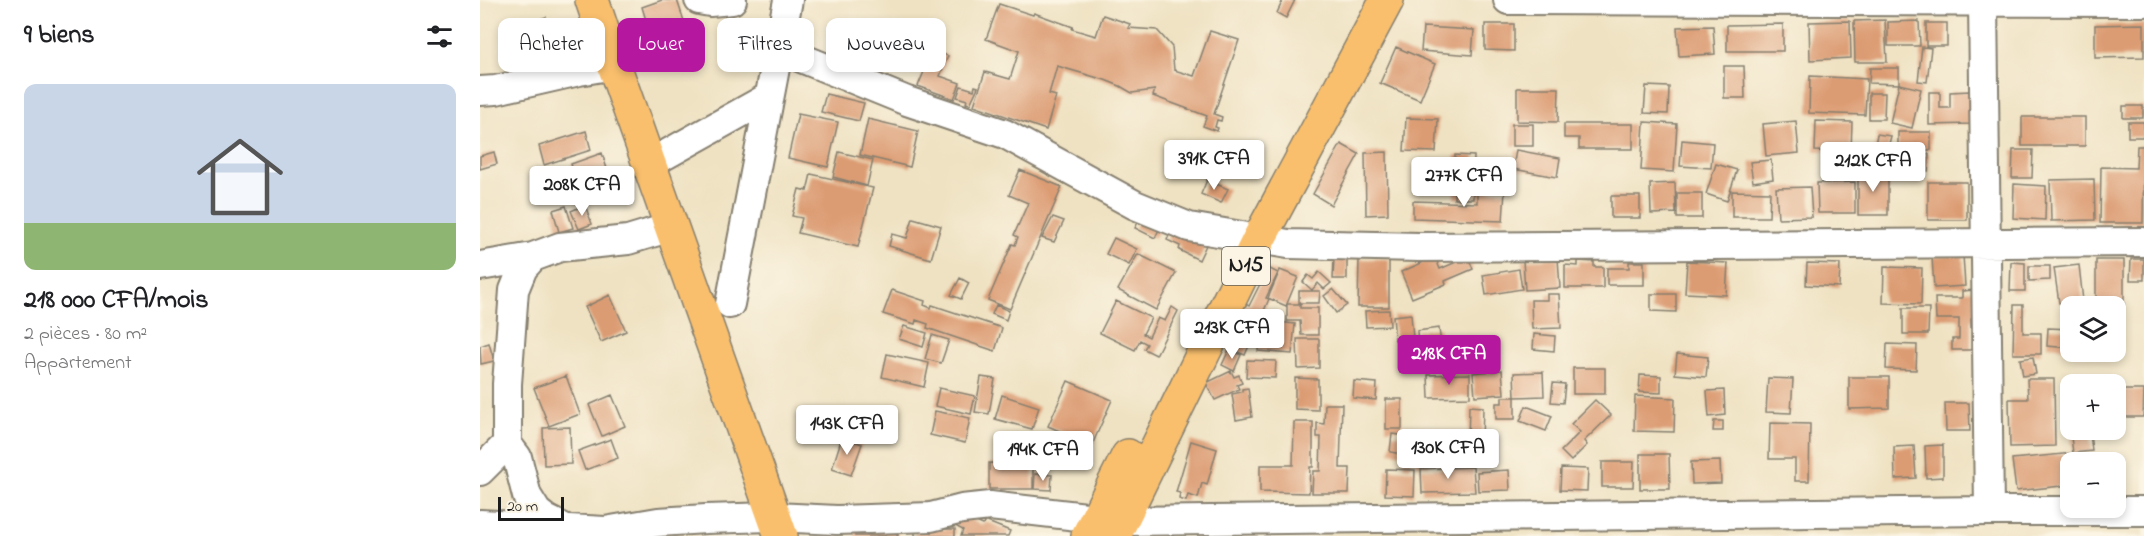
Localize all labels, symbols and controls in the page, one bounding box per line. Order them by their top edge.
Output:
text: 9 biens [24,17,94,55]
chip: Acheter [498,18,605,72]
chip: Louer [617,18,705,72]
chip: Filtres [717,18,814,72]
chip: Nouveau [826,18,946,72]
icon: filters [423,20,456,53]
icon: home [186,123,294,231]
pin: 391K CFA [1152,140,1276,191]
pin: 212K CFA [1811,142,1935,193]
text: 391K CFA [1178,145,1250,174]
text: 212K CFA [1834,147,1912,176]
pin: 277K CFA [1402,157,1526,208]
text: 277K CFA [1425,162,1503,191]
pin: 208K CFA [520,166,644,217]
text: 208K CFA [543,171,621,200]
road number: N15 [1222,247,1270,285]
text: 218 000 CFA/mois [24,282,208,320]
map controls [2060,296,2126,518]
button: layers [2060,296,2126,362]
pin: 213K CFA [1170,309,1294,360]
text: 213K CFA [1194,314,1270,343]
text: 2 pièces · 80 m² [24,320,147,349]
pin: 218K CFA [1387,335,1511,386]
text: 218K CFA [1412,340,1486,369]
text: Appartement [24,349,132,378]
button: + [2060,374,2126,440]
pin: 143K CFA [785,405,909,456]
text: 143K CFA [810,410,884,439]
pin: 130K CFA [1386,429,1510,480]
pin: 194K CFA [981,431,1105,482]
text: 130K CFA [1411,434,1485,463]
text: 194K CFA [1007,436,1079,465]
button: − [2060,452,2126,518]
scale bar [498,494,564,522]
text: 20 m [507,495,538,519]

